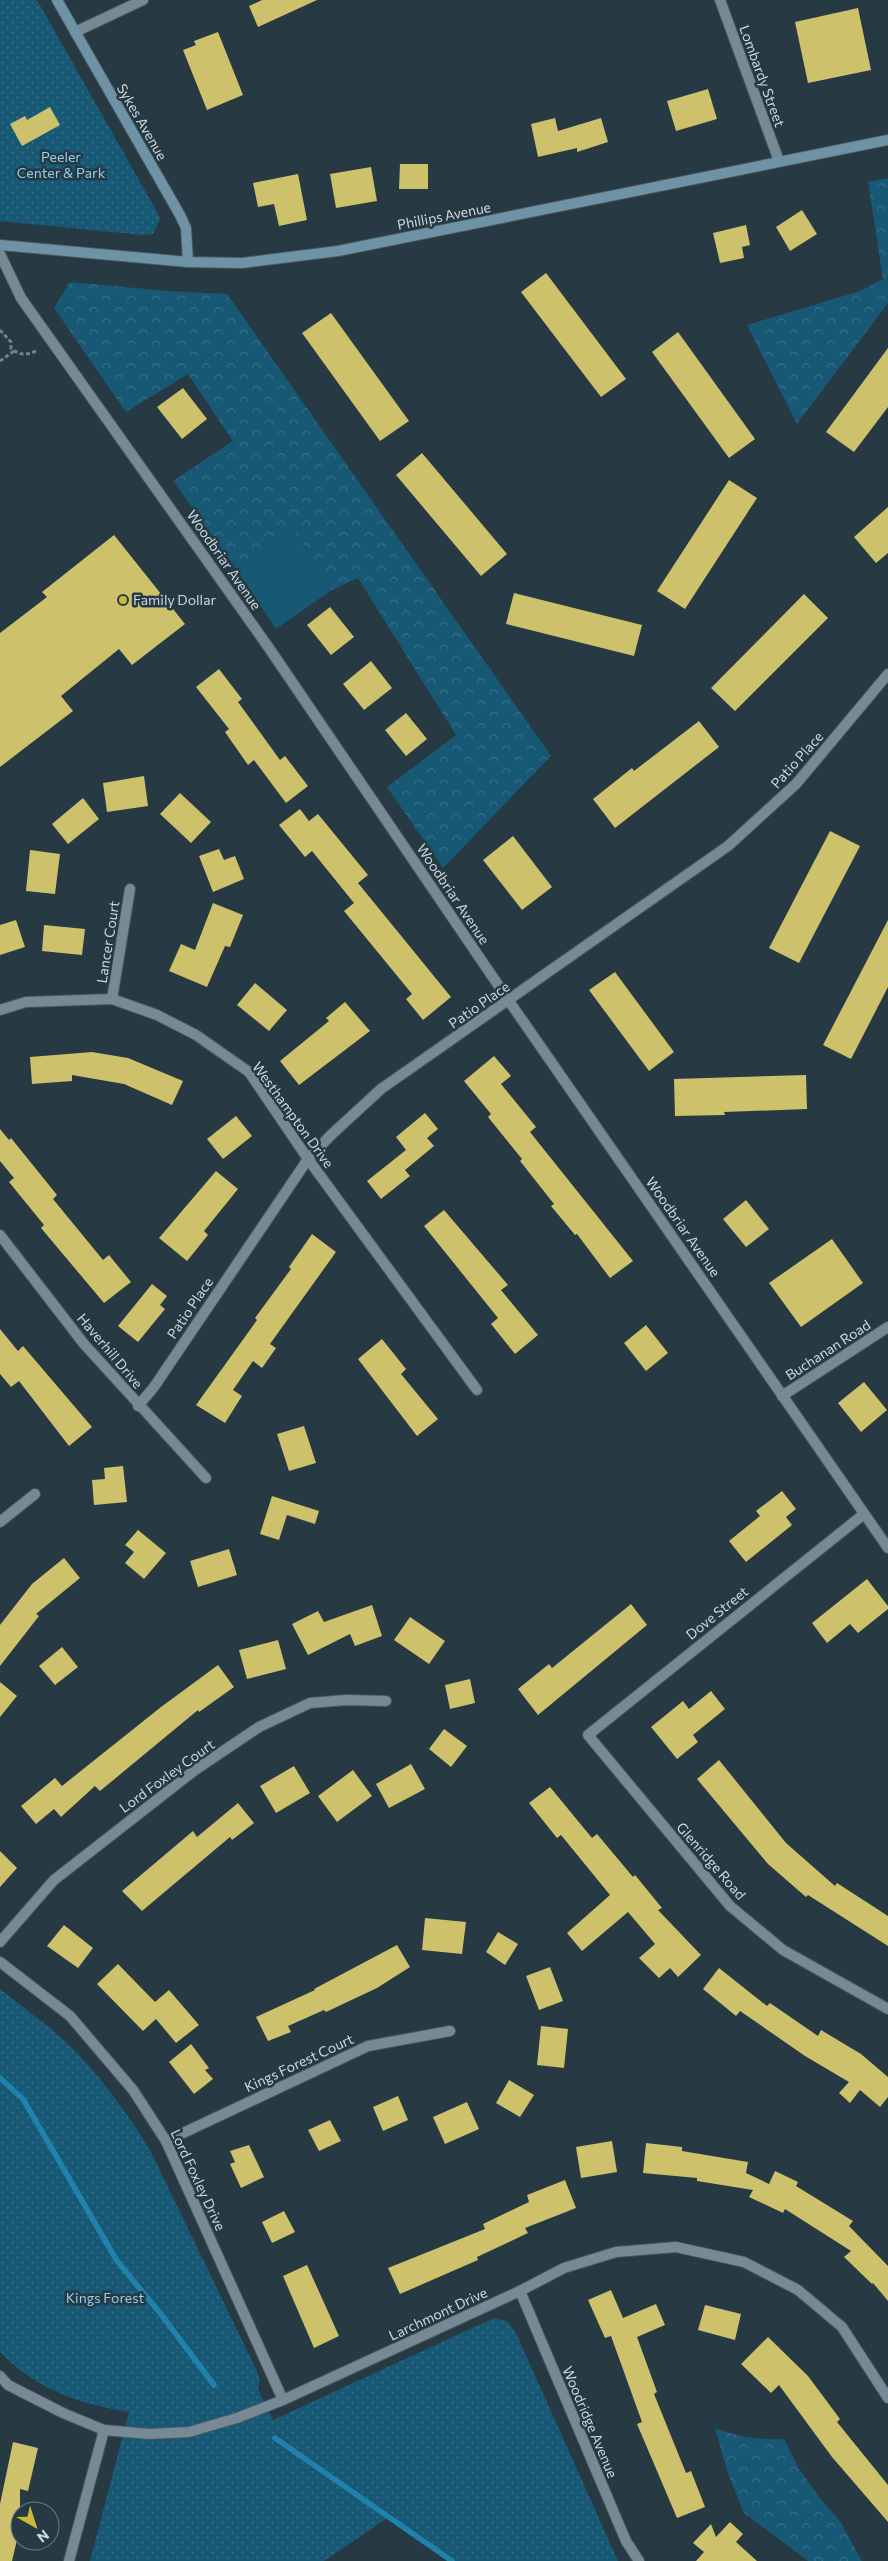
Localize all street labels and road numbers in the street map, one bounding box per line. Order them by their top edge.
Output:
street label: Lombardy Street [736,23,789,129]
street label: Sykes Avenue [114,80,171,163]
street label: Phillips Avenue [396,198,492,233]
street label: Woodbriar Avenue [184,507,265,613]
street label: Patio Place [767,728,827,792]
street label: Woodbriar Avenue [413,840,493,947]
street label: Lancer Court [93,899,122,984]
street label: Patio Place [445,977,512,1032]
street label: Westhampton Drive [249,1058,338,1171]
street label: Woodbriar Avenue [643,1174,724,1280]
street label: Patio Place [163,1274,216,1342]
street label: Haverhill Drive [74,1310,147,1392]
street label: Buchanan Road [782,1316,873,1383]
street label: Dove Street [682,1582,751,1643]
street label: Lord Foxley Court [116,1735,218,1816]
street label: Glenridge Road [673,1819,750,1903]
street label: Kings Forest Court [242,2030,356,2095]
street label: Lord Foxley Drive [167,2126,229,2233]
street label: Larchmont Drive [386,2283,490,2344]
street label: Woodridge Avenue [559,2363,622,2480]

